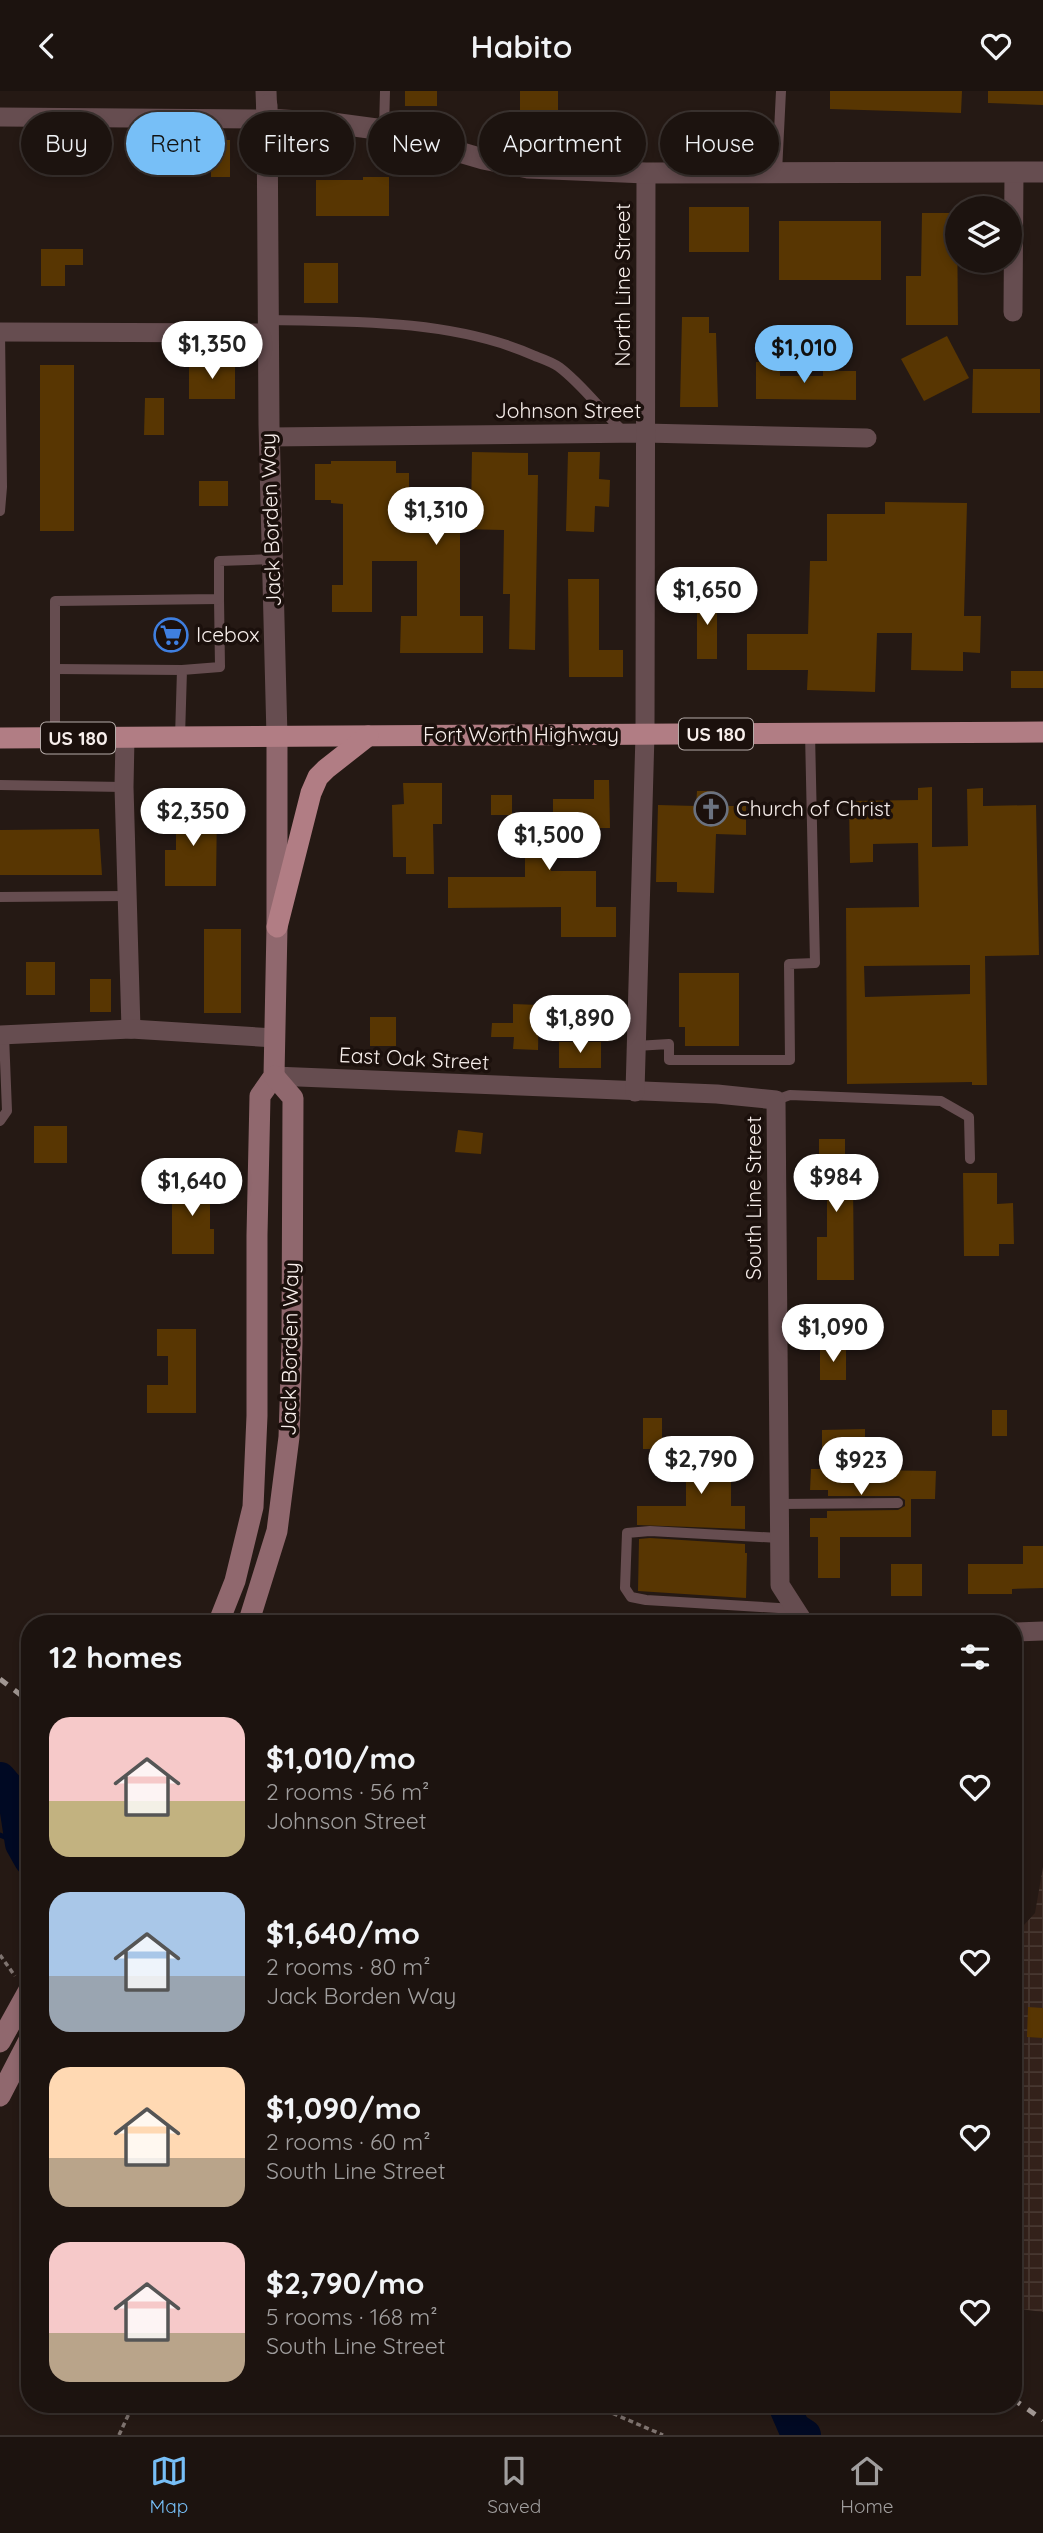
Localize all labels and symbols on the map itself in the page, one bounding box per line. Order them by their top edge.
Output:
street label: North Line Street [609,203,635,367]
pin: $1,350 [155,321,269,381]
pin: $1,010 [747,325,861,385]
street label: Johnson Street [495,397,641,423]
street label: Jack Borden Way [254,433,286,607]
pin: $1,310 [379,487,493,547]
pin: $1,650 [650,567,764,627]
supermarket icon: Icebox [152,616,190,654]
place label: Icebox [196,621,259,647]
road number: US 180 [679,719,753,749]
street label: Fort Worth Highway [423,721,619,747]
road number: US 180 [41,723,115,753]
pin: $2,350 [136,789,250,848]
church icon: Church of Christ [692,790,730,828]
place label: Church of Christ [736,795,891,821]
pin: $1,500 [492,813,606,872]
pin: $1,890 [523,995,637,1055]
street label: East Oak Street [338,1041,490,1075]
street label: South Line Street [740,1116,766,1280]
pin: $984 [795,1155,877,1214]
pin: $1,640 [135,1159,249,1218]
street label: Jack Borden Way [274,1262,304,1436]
pin: $1,090 [776,1305,890,1364]
pin: $2,790 [644,1437,758,1496]
pin: $923 [820,1437,902,1497]

